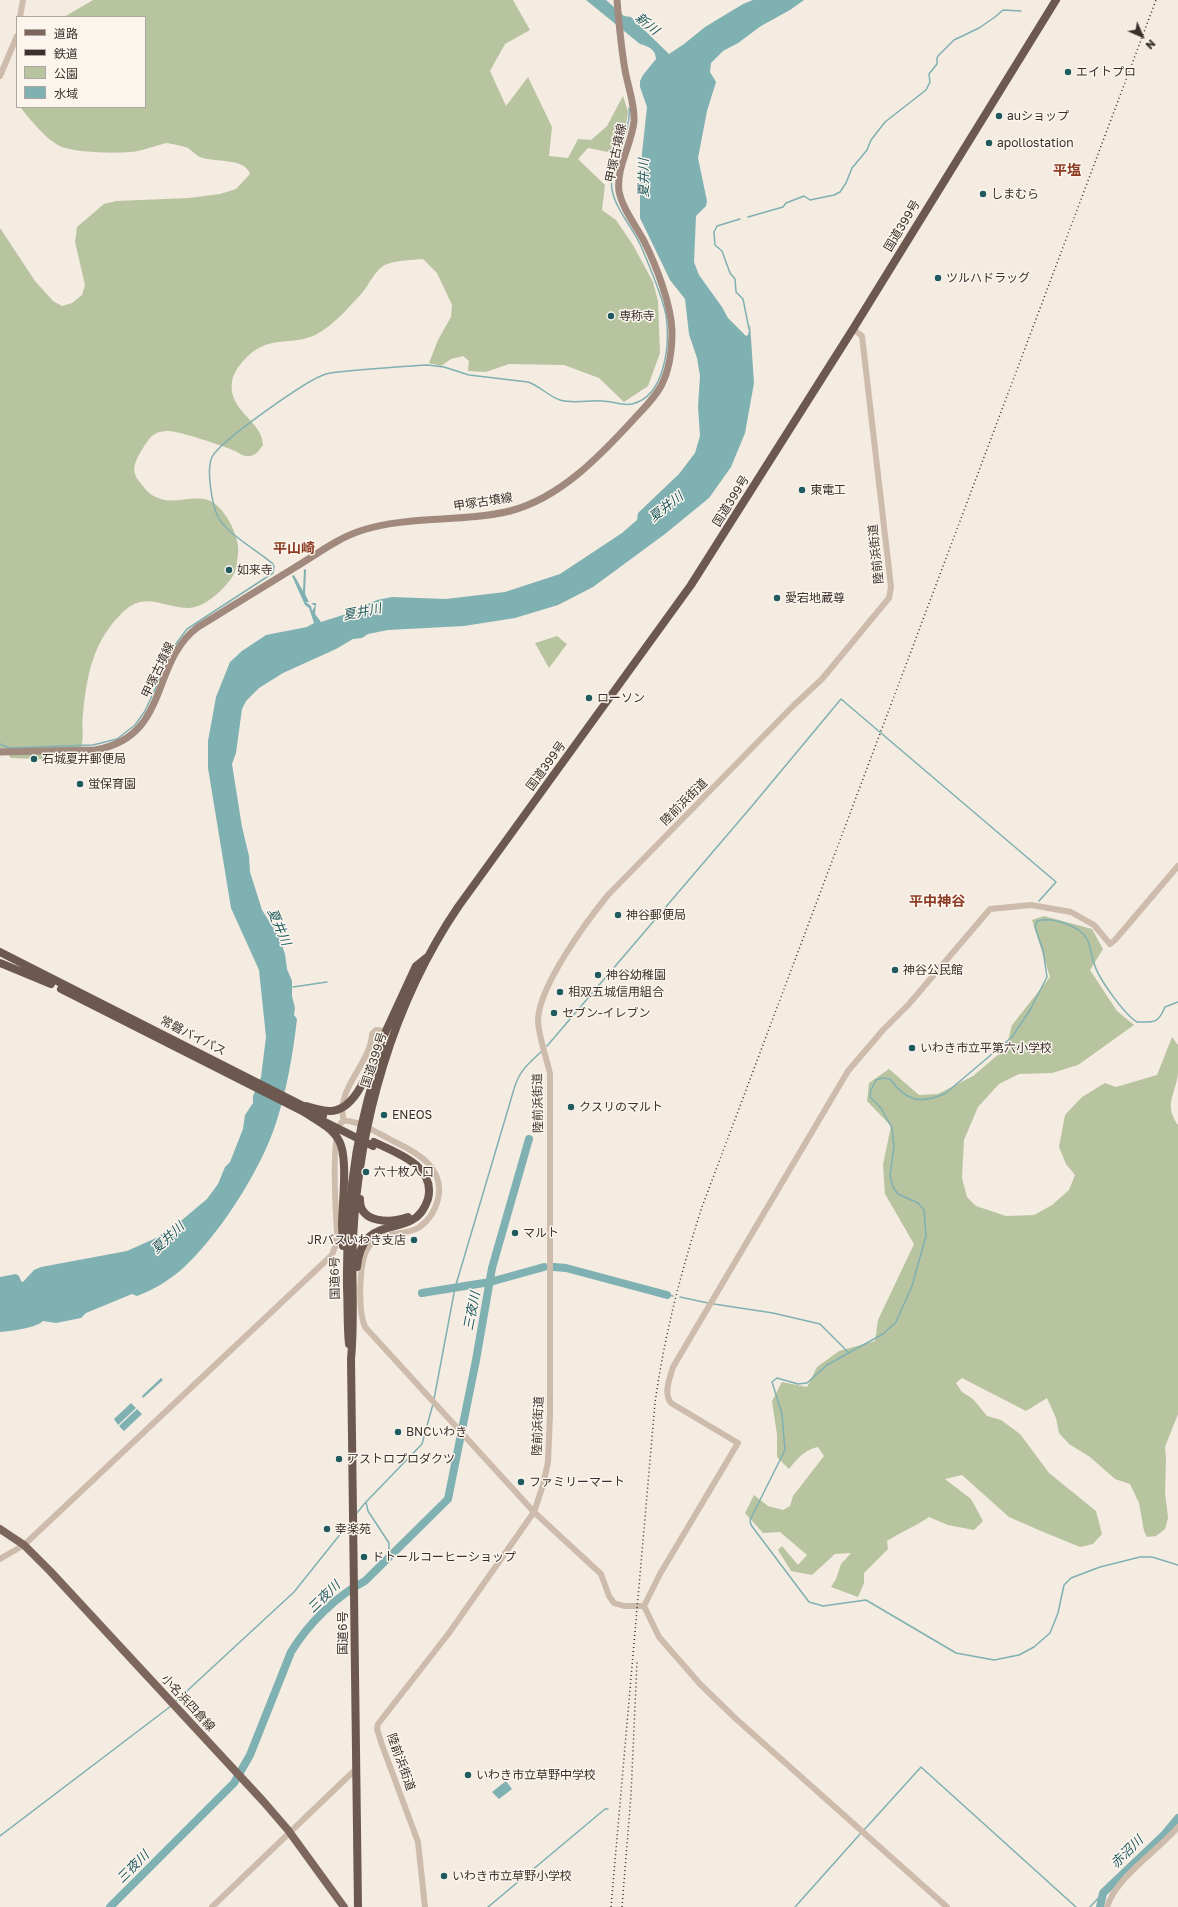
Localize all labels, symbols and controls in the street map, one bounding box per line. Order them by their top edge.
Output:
water label: 新川 [632,10,662,38]
legend [16,16,146,108]
north arrow [1122,16,1162,56]
text: 道路 [54,26,78,41]
text: N [1143,37,1158,52]
text: 鉄道 [54,46,78,61]
place label: エイトプロ [1076,65,1136,79]
text: 公園 [54,66,78,81]
marker: エイトプロ [1063,67,1073,77]
text: 水域 [54,86,78,101]
place label: auショップ [1007,109,1069,123]
marker: auショップ [994,111,1004,121]
street label: 甲塚古墳線 [603,122,629,184]
place label: apollostation [997,136,1074,150]
marker: apollostation [984,138,994,148]
water label: 夏井川 [636,159,652,197]
district label: 平塩 [1053,163,1081,179]
place label: しまむら [991,187,1039,201]
marker: しまむら [978,189,988,199]
street label: 国道399号 [881,198,923,254]
place label: ツルハドラッグ [946,271,1030,285]
marker: ツルハドラッグ [933,273,943,283]
place label: 専称寺 [619,309,655,323]
marker: 専称寺 [606,311,616,321]
street label: 国道399号 [710,473,752,529]
place label: 東電工 [810,483,846,497]
marker: 東電工 [797,485,807,495]
water label: 夏井川 [646,489,686,525]
street label: 甲塚古墳線 [452,490,514,514]
street label: 陸前浜街道 [866,523,886,585]
district label: 平山崎 [273,541,315,557]
place label: 如来寺 [237,563,273,577]
marker: 如来寺 [224,565,234,575]
place label: 愛宕地蔵尊 [785,591,845,605]
marker: 愛宕地蔵尊 [772,593,782,603]
water label: 夏井川 [341,601,383,623]
street label: 甲塚古墳線 [139,640,177,700]
place label: ローソン [597,691,645,705]
marker: ローソン [584,693,594,703]
street label: 国道399号 [523,738,569,794]
place label: 石城夏井郵便局 [42,752,126,766]
marker: 石城夏井郵便局 [29,754,39,764]
street label: 陸前浜街道 [658,776,710,828]
place label: 蛍保育園 [88,777,136,791]
marker: 蛍保育園 [75,779,85,789]
district label: 平中神谷 [909,894,965,910]
water label: 夏井川 [264,906,294,948]
place label: 神谷郵便局 [626,908,686,922]
marker: 神谷郵便局 [613,910,623,920]
place label: 神谷公民館 [903,963,963,977]
marker: 神谷公民館 [890,965,900,975]
place label: 神谷幼稚園 [606,968,666,982]
marker: 神谷幼稚園 [593,970,603,980]
place label: 相双五城信用組合 [568,985,664,999]
marker: 相双五城信用組合 [555,987,565,997]
place label: セブン-イレブン [562,1006,651,1020]
marker: セブン-イレブン [549,1008,559,1018]
street label: 常磐バイパス [158,1013,228,1059]
street label: 国道399号 [358,1030,390,1090]
place label: いわき市立平第六小学校 [920,1041,1052,1055]
marker: いわき市立平第六小学校 [907,1043,917,1053]
street label: 陸前浜街道 [530,1073,546,1133]
place label: クスリのマルト [579,1100,663,1114]
marker: クスリのマルト [566,1102,576,1112]
place label: ENEOS [392,1108,432,1122]
marker: ENEOS [379,1110,389,1120]
place label: 六十枚入口 [374,1165,434,1179]
marker: 六十枚入口 [361,1167,371,1177]
water label: 夏井川 [148,1219,188,1257]
place label: マルト [523,1226,559,1240]
marker: マルト [510,1228,520,1238]
place label: JRバスいわき支店 [307,1233,406,1247]
marker: JRバスいわき支店 [409,1235,419,1245]
street label: 国道6号 [327,1256,343,1300]
water label: 三夜川 [461,1290,483,1332]
street label: 陸前浜街道 [530,1396,546,1456]
place label: BNCいわき [406,1425,467,1439]
marker: BNCいわき [393,1427,403,1437]
place label: アストロプロダクツ [347,1452,455,1466]
marker: アストロプロダクツ [334,1454,344,1464]
place label: ファミリーマート [529,1475,625,1489]
marker: ファミリーマート [516,1477,526,1487]
place label: 幸楽苑 [335,1522,371,1536]
marker: 幸楽苑 [322,1524,332,1534]
place label: ドトールコーヒーショップ [372,1550,516,1564]
marker: ドトールコーヒーショップ [359,1552,369,1562]
water label: 三夜川 [305,1578,343,1616]
street label: 国道6号 [336,1611,350,1655]
street label: 小名浜四倉線 [158,1672,218,1734]
street label: 陸前浜街道 [384,1731,418,1793]
place label: いわき市立草野中学校 [476,1768,596,1782]
marker: いわき市立草野中学校 [463,1770,473,1780]
water label: 赤沼川 [1108,1833,1146,1871]
water label: 三夜川 [114,1848,152,1886]
place label: いわき市立草野小学校 [452,1869,572,1883]
marker: いわき市立草野小学校 [439,1871,449,1881]

